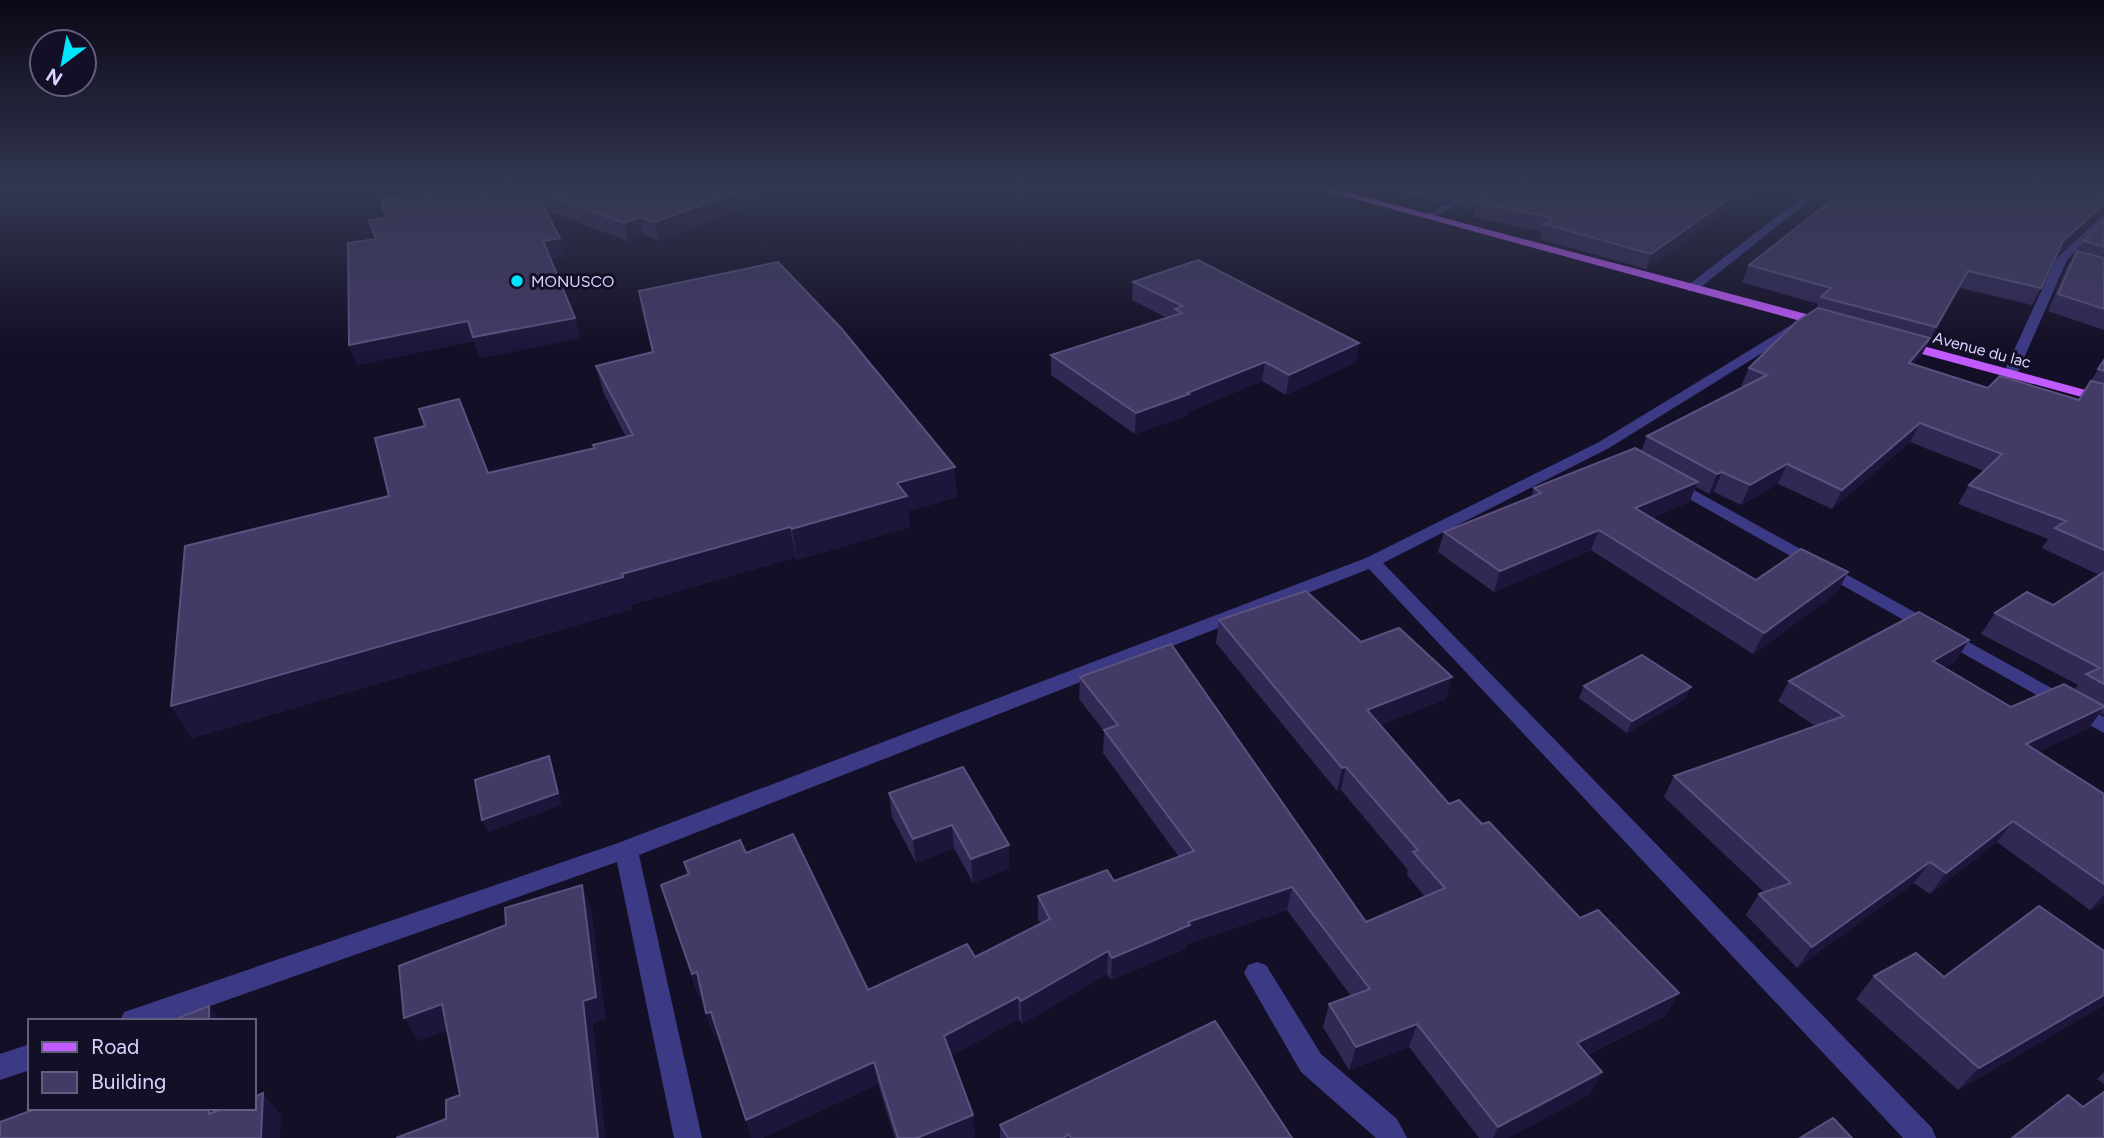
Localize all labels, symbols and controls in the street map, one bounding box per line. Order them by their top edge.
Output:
north arrow [28,28,98,98]
text: N [42,63,67,91]
place label: MONUSCO [531,272,614,291]
marker: MONUSCO [509,273,525,289]
street label: Avenue du lac [1931,328,2033,372]
legend [28,1019,256,1110]
text: Road [91,1034,139,1059]
text: Building [91,1069,166,1094]

